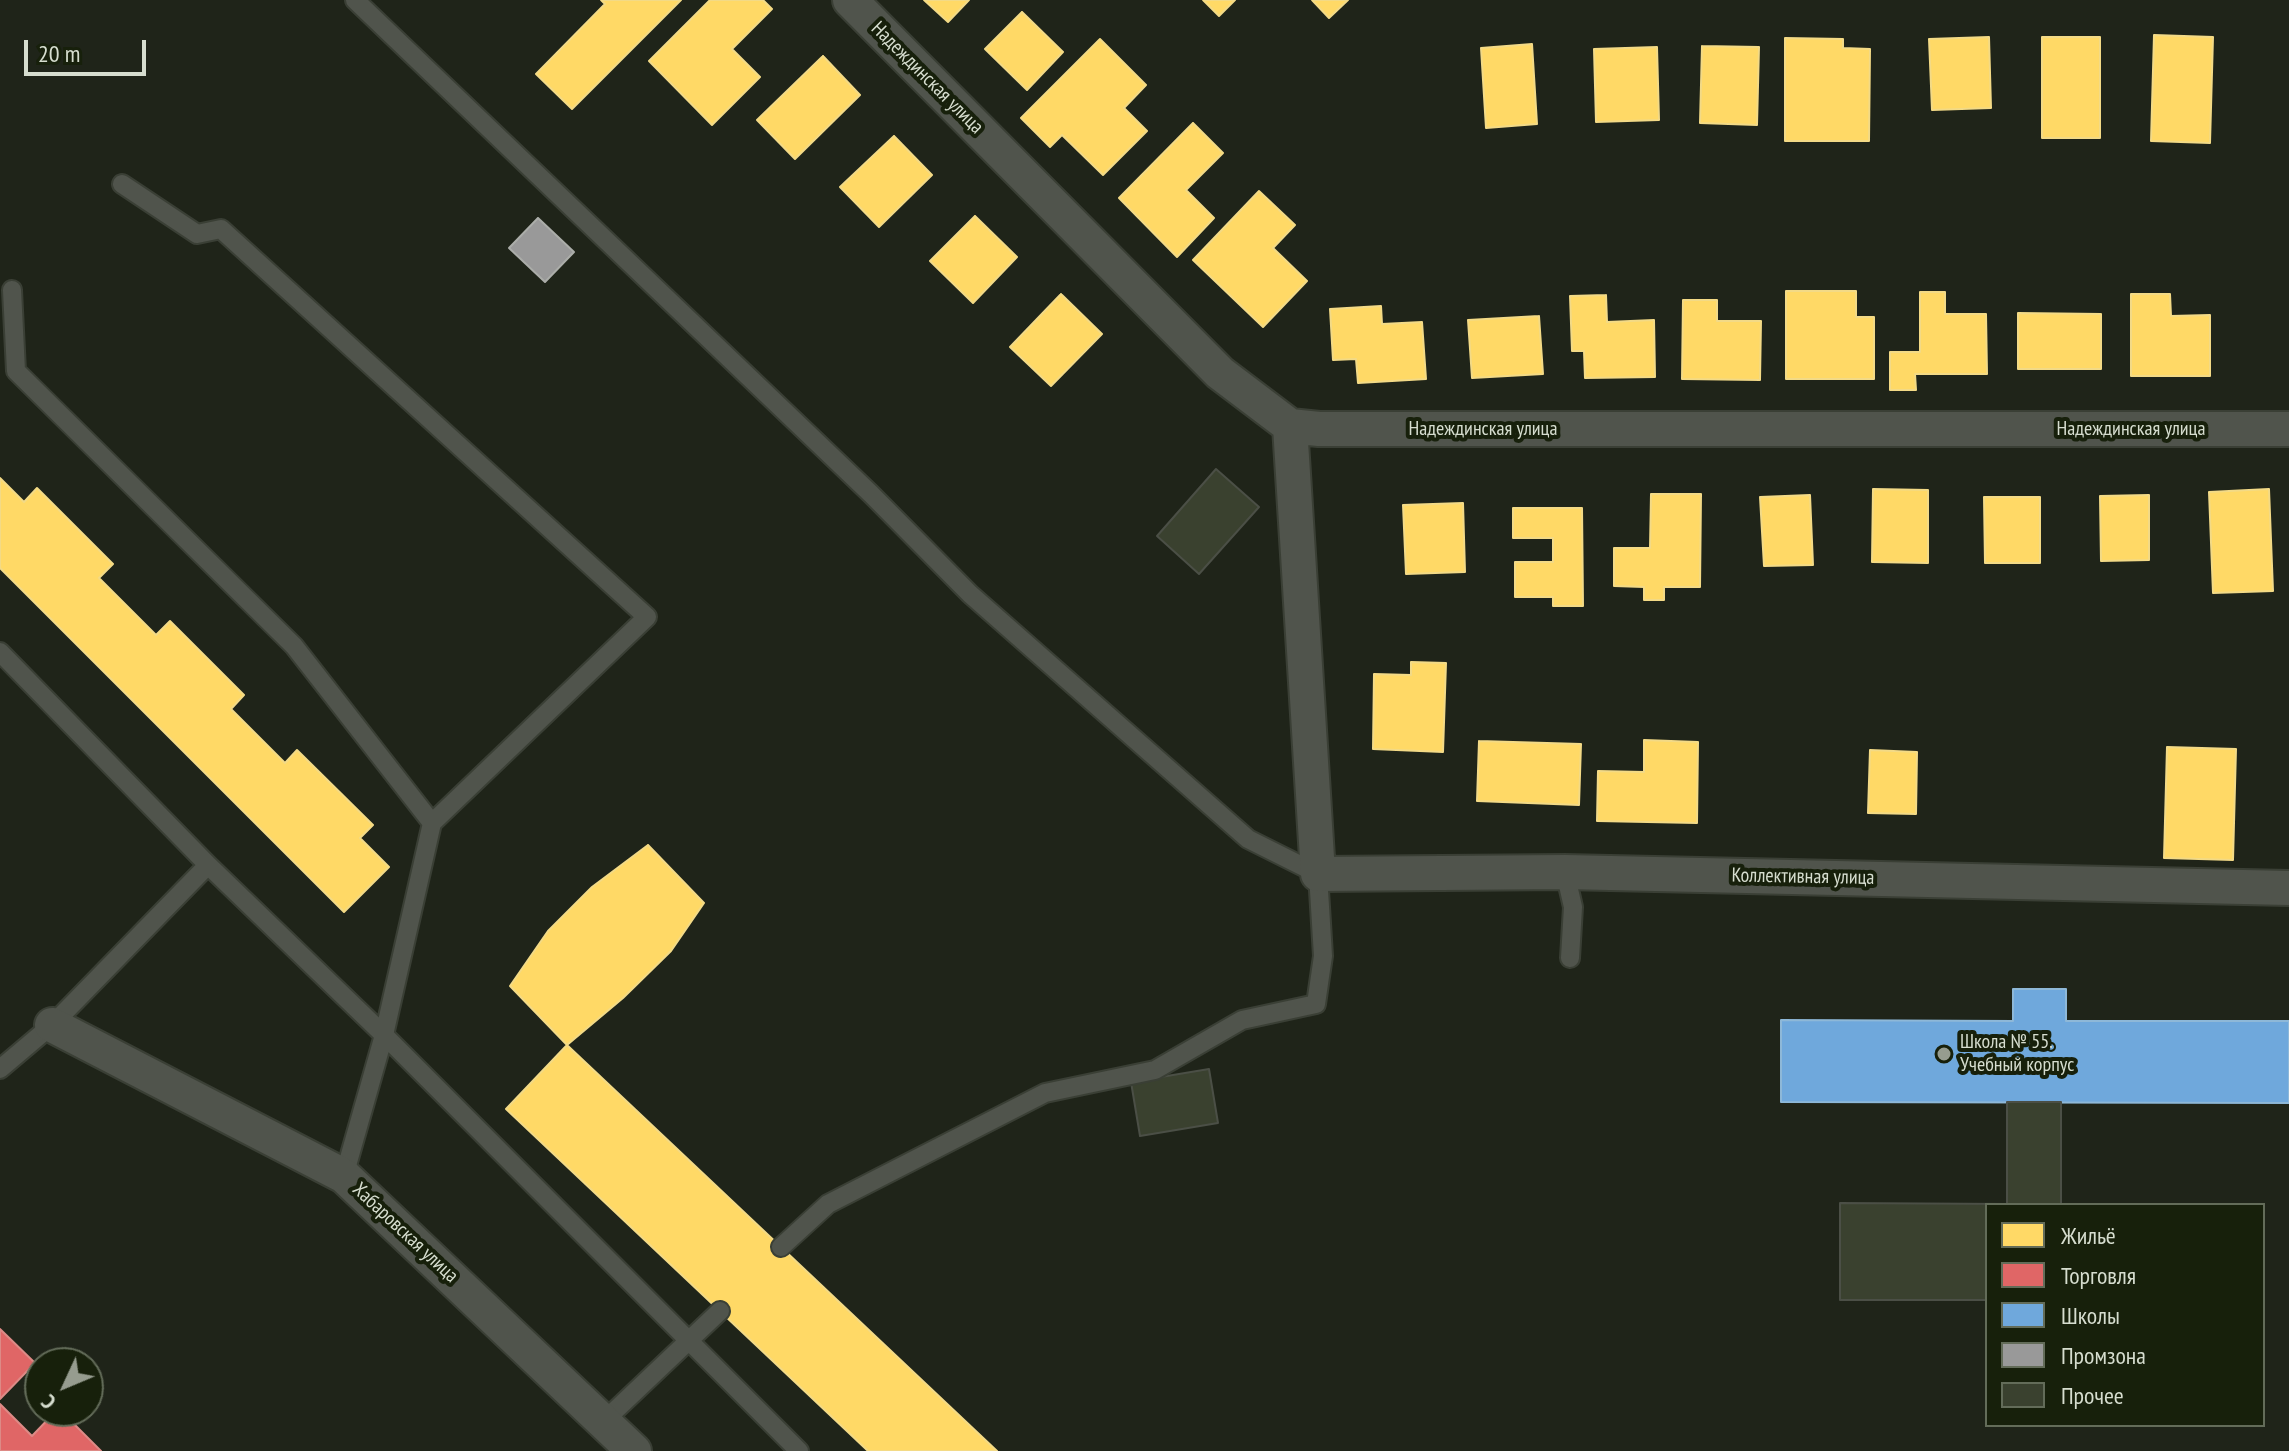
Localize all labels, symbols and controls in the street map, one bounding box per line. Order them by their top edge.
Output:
street label: Надеждинская улица [866,17,988,139]
scale bar [28,24,150,74]
text: 20 m [38,38,80,69]
street label: Надеждинская улица [1409,417,1557,441]
street label: Надеждинская улица [2057,417,2205,441]
street label: Коллективная улица [1731,864,1875,890]
place label: Школа № 55. Учебный корпус [1960,1030,2074,1077]
marker: Школа № 55. Учебный корпус [1935,1045,1953,1063]
street label: Хабаровская улица [347,1178,463,1288]
legend [1985,1203,2265,1427]
text: Жильё [2061,1220,2116,1251]
text: Торговля [2061,1260,2136,1291]
text: Школы [2061,1300,2120,1331]
text: Промзона [2061,1340,2146,1371]
north arrow [24,1347,104,1427]
text: Прочее [2061,1380,2124,1411]
text: С [35,1389,62,1416]

